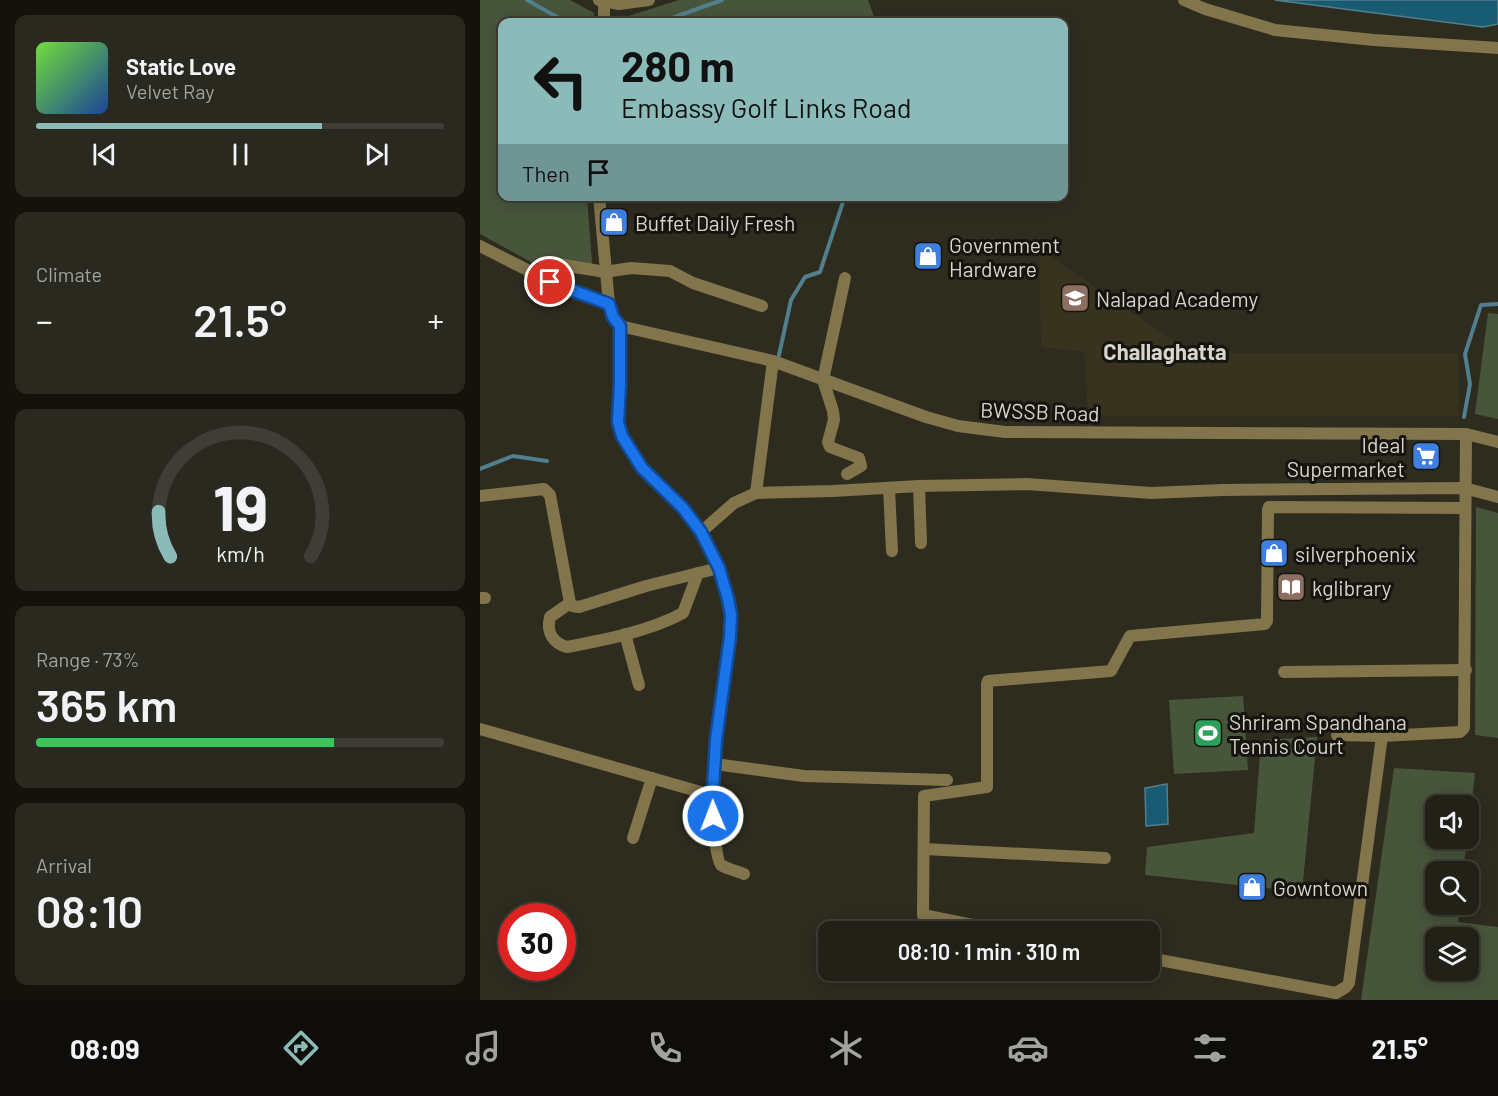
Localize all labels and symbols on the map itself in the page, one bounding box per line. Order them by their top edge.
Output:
shop icon: Buffet Daily Fresh [598,206,630,238]
place label: Buffet Daily Fresh [635,210,795,235]
place label: Government Hardware [949,232,1060,281]
shop icon: Government Hardware [912,240,944,272]
pin [524,256,575,307]
school or university icon: Nalapad Academy [1059,282,1091,314]
place label: Nalapad Academy [1096,286,1258,311]
district label: Challaghatta [1103,338,1227,364]
street label: BWSSB Road [980,396,1100,426]
place label: Ideal Supermarket [1287,432,1405,481]
supermarket icon: Ideal Supermarket [1410,440,1442,472]
shop icon: silverphoenix [1258,537,1290,569]
place label: silverphoenix [1295,541,1416,566]
library icon: kglibrary [1275,571,1307,603]
place label: kglibrary [1312,575,1392,600]
place label: Shriram Spandhana Tennis Court [1229,709,1407,758]
sports icon: Shriram Spandhana Tennis Court [1192,717,1224,749]
position arrow [681,784,745,848]
shop icon: Gowntown [1236,871,1268,903]
place label: Gowntown [1273,875,1368,900]
speed limit sign: 30 [498,903,576,981]

